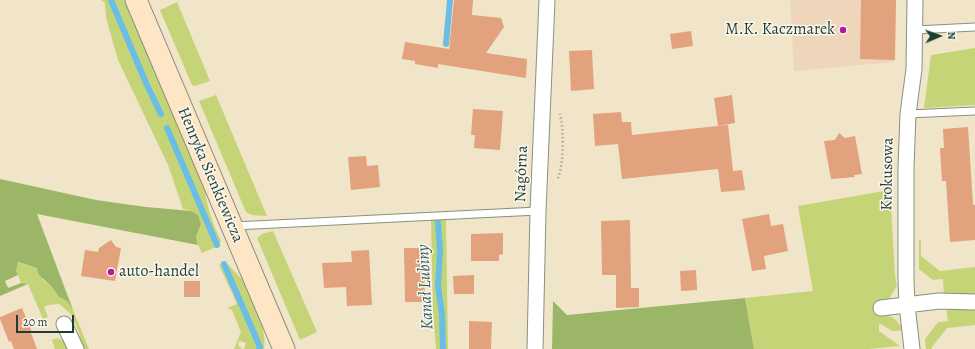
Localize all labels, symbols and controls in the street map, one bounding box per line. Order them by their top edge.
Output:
north arrow [919,16,959,56]
place label: M.K. Kaczmarek [725,20,835,40]
marker: M.K. Kaczmarek [838,25,848,35]
text: N [944,31,959,40]
street label: Henryka Sienkiewicza [173,104,247,246]
street label: Krokusowa [878,137,898,211]
street label: Nagórna [511,145,533,203]
water label: Kanał Lubiny [414,244,438,330]
place label: auto-handel [119,262,199,282]
marker: auto-handel [106,267,116,277]
scale bar [18,307,76,333]
text: 20 m [23,314,47,330]

